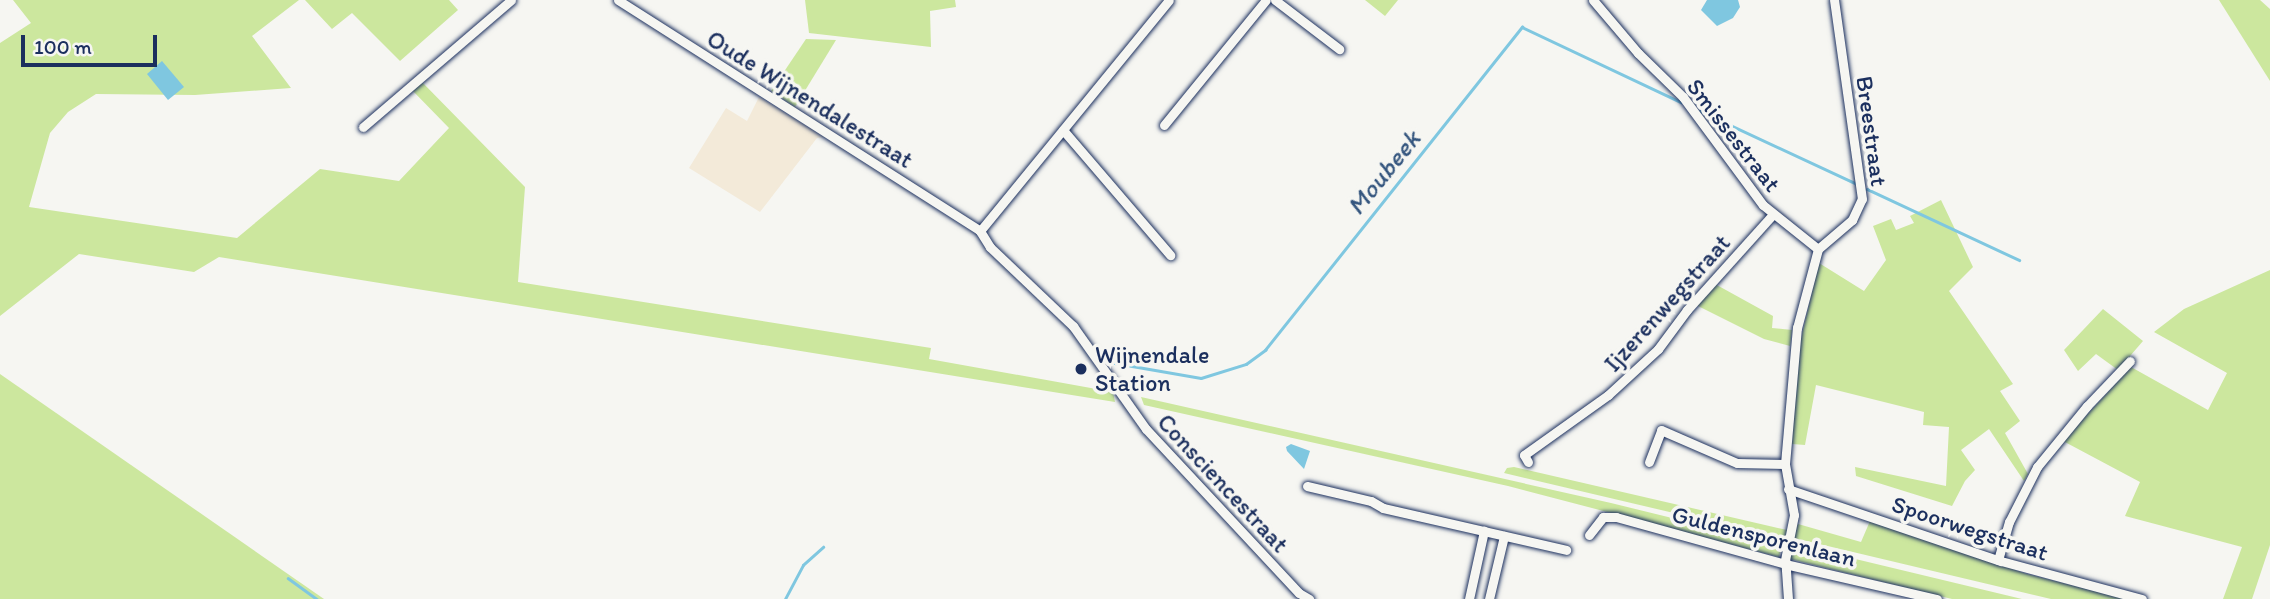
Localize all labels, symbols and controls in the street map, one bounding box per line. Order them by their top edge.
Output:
scale bar [24,21,161,65]
street label: Oude Wijnendalestraat [702,24,918,174]
text: 100 m [34,34,92,59]
street label: Smissestraat [1681,73,1787,197]
street label: Breestraat [1850,74,1894,188]
water label: Moubeek [1341,124,1427,222]
street label: Ijzerenwegstraat [1598,229,1736,377]
place label: Wijnendale Station [1095,341,1209,397]
marker: Wijnendale Station [1073,361,1089,377]
street label: Consciencestraat [1151,408,1295,558]
street label: Spoorwegstraat [1888,489,2052,567]
street label: Guldensporenlaan [1669,499,1859,573]

